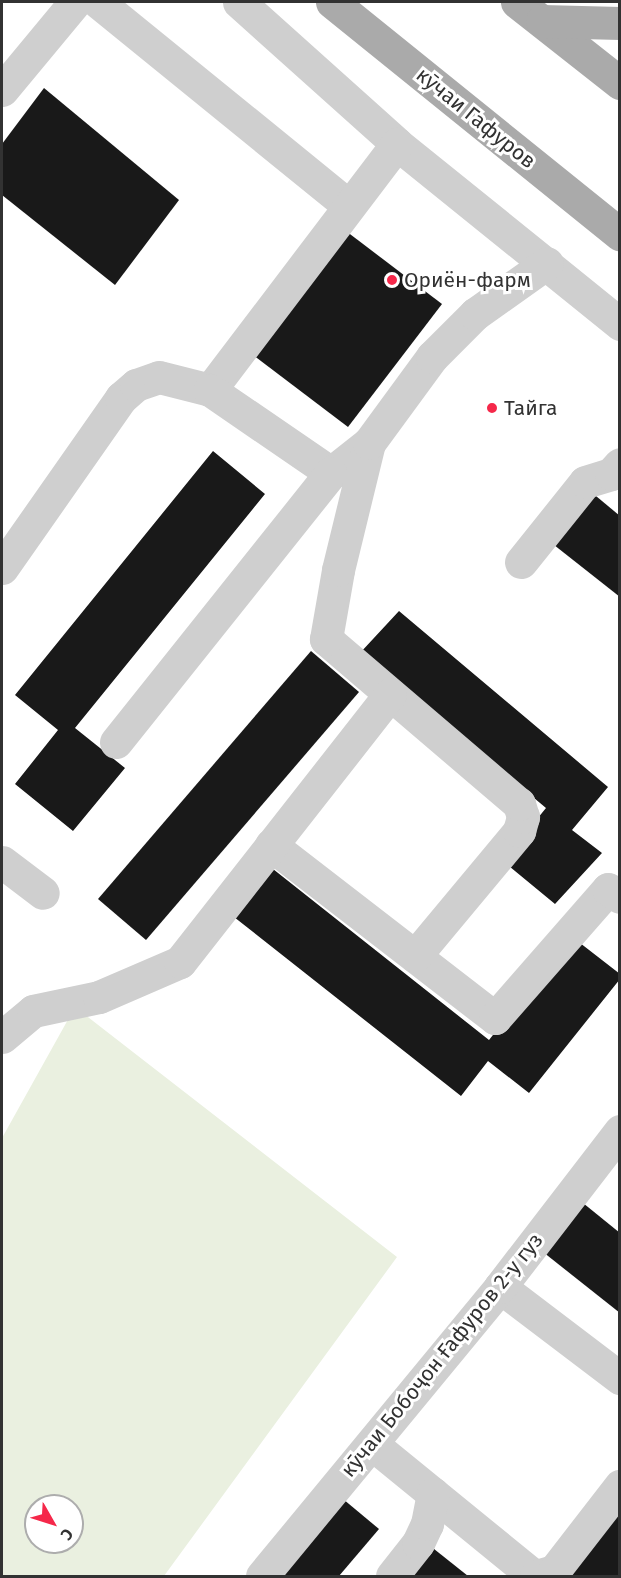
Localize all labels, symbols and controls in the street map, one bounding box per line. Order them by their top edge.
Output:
street label: кӯчаи Гафуров [411,62,541,174]
place label: Ориён-фарм [404,267,531,293]
marker: Ориён-фарм [385,273,399,287]
place label: Тайга [504,395,557,421]
marker: Тайга [485,401,499,415]
street label: кӯчаи Бобоҷон Ғафуров 2-у гуз [336,1228,548,1482]
north arrow [24,1494,84,1554]
text: С [57,1525,77,1544]

